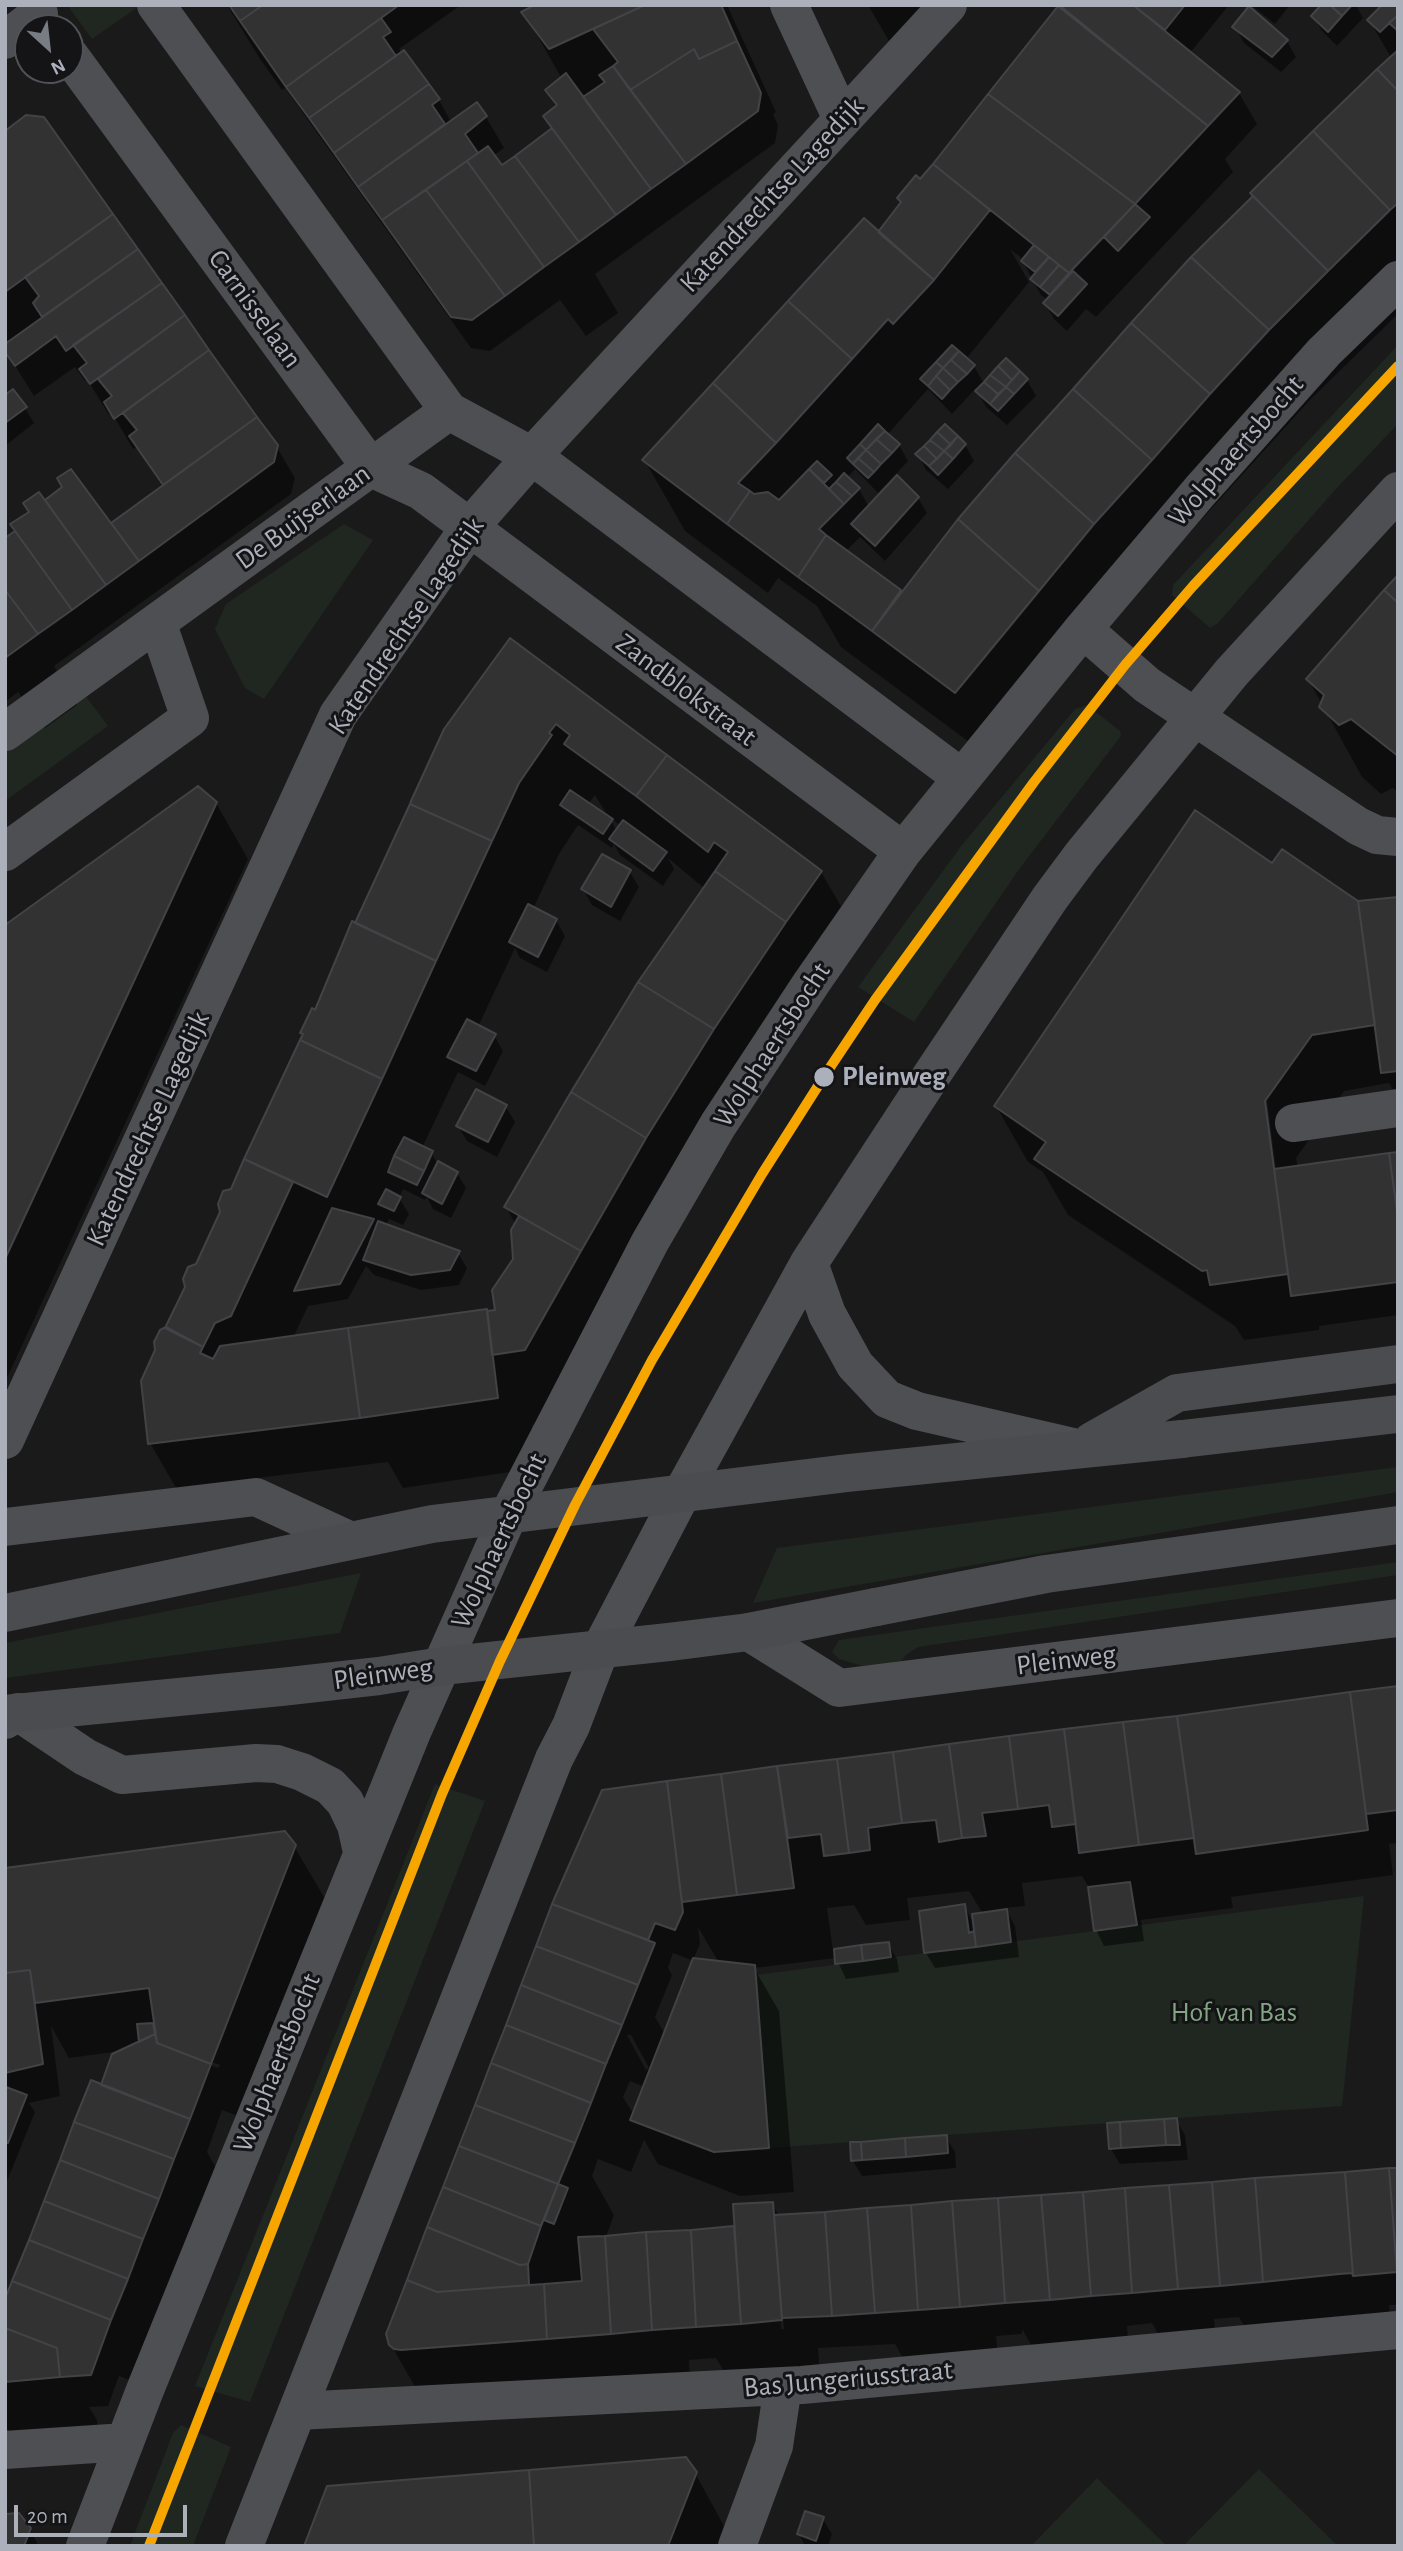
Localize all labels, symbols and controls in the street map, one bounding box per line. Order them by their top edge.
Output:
north arrow [14,14,84,84]
text: N [48,55,68,78]
street label: Katendrechtse Lagedijk [673,90,871,300]
street label: Carnisselaan [201,243,309,375]
street label: Wolphaertsbocht [1161,368,1311,534]
street label: De Buijserlaan [229,457,377,577]
street label: Katendrechtse Lagedijk [321,511,491,741]
street label: Zandblokstraat [609,626,763,754]
street label: Wolphaertsbocht [706,956,838,1134]
street label: Katendrechtse Lagedijk [79,1006,217,1252]
place label: Pleinweg [842,1060,946,1094]
marker: Pleinweg [812,1065,836,1089]
street label: Wolphaertsbocht [444,1448,554,1634]
street label: Pleinweg [1014,1637,1118,1683]
street label: Pleinweg [331,1650,435,1698]
street label: Wolphaertsbocht [226,1969,328,2157]
park label: Hof van Bas [1171,1996,1297,2030]
street label: Bas Jungeriusstraat [742,2353,954,2405]
scale bar [18,2492,191,2536]
text: 20 m [27,2506,68,2527]

